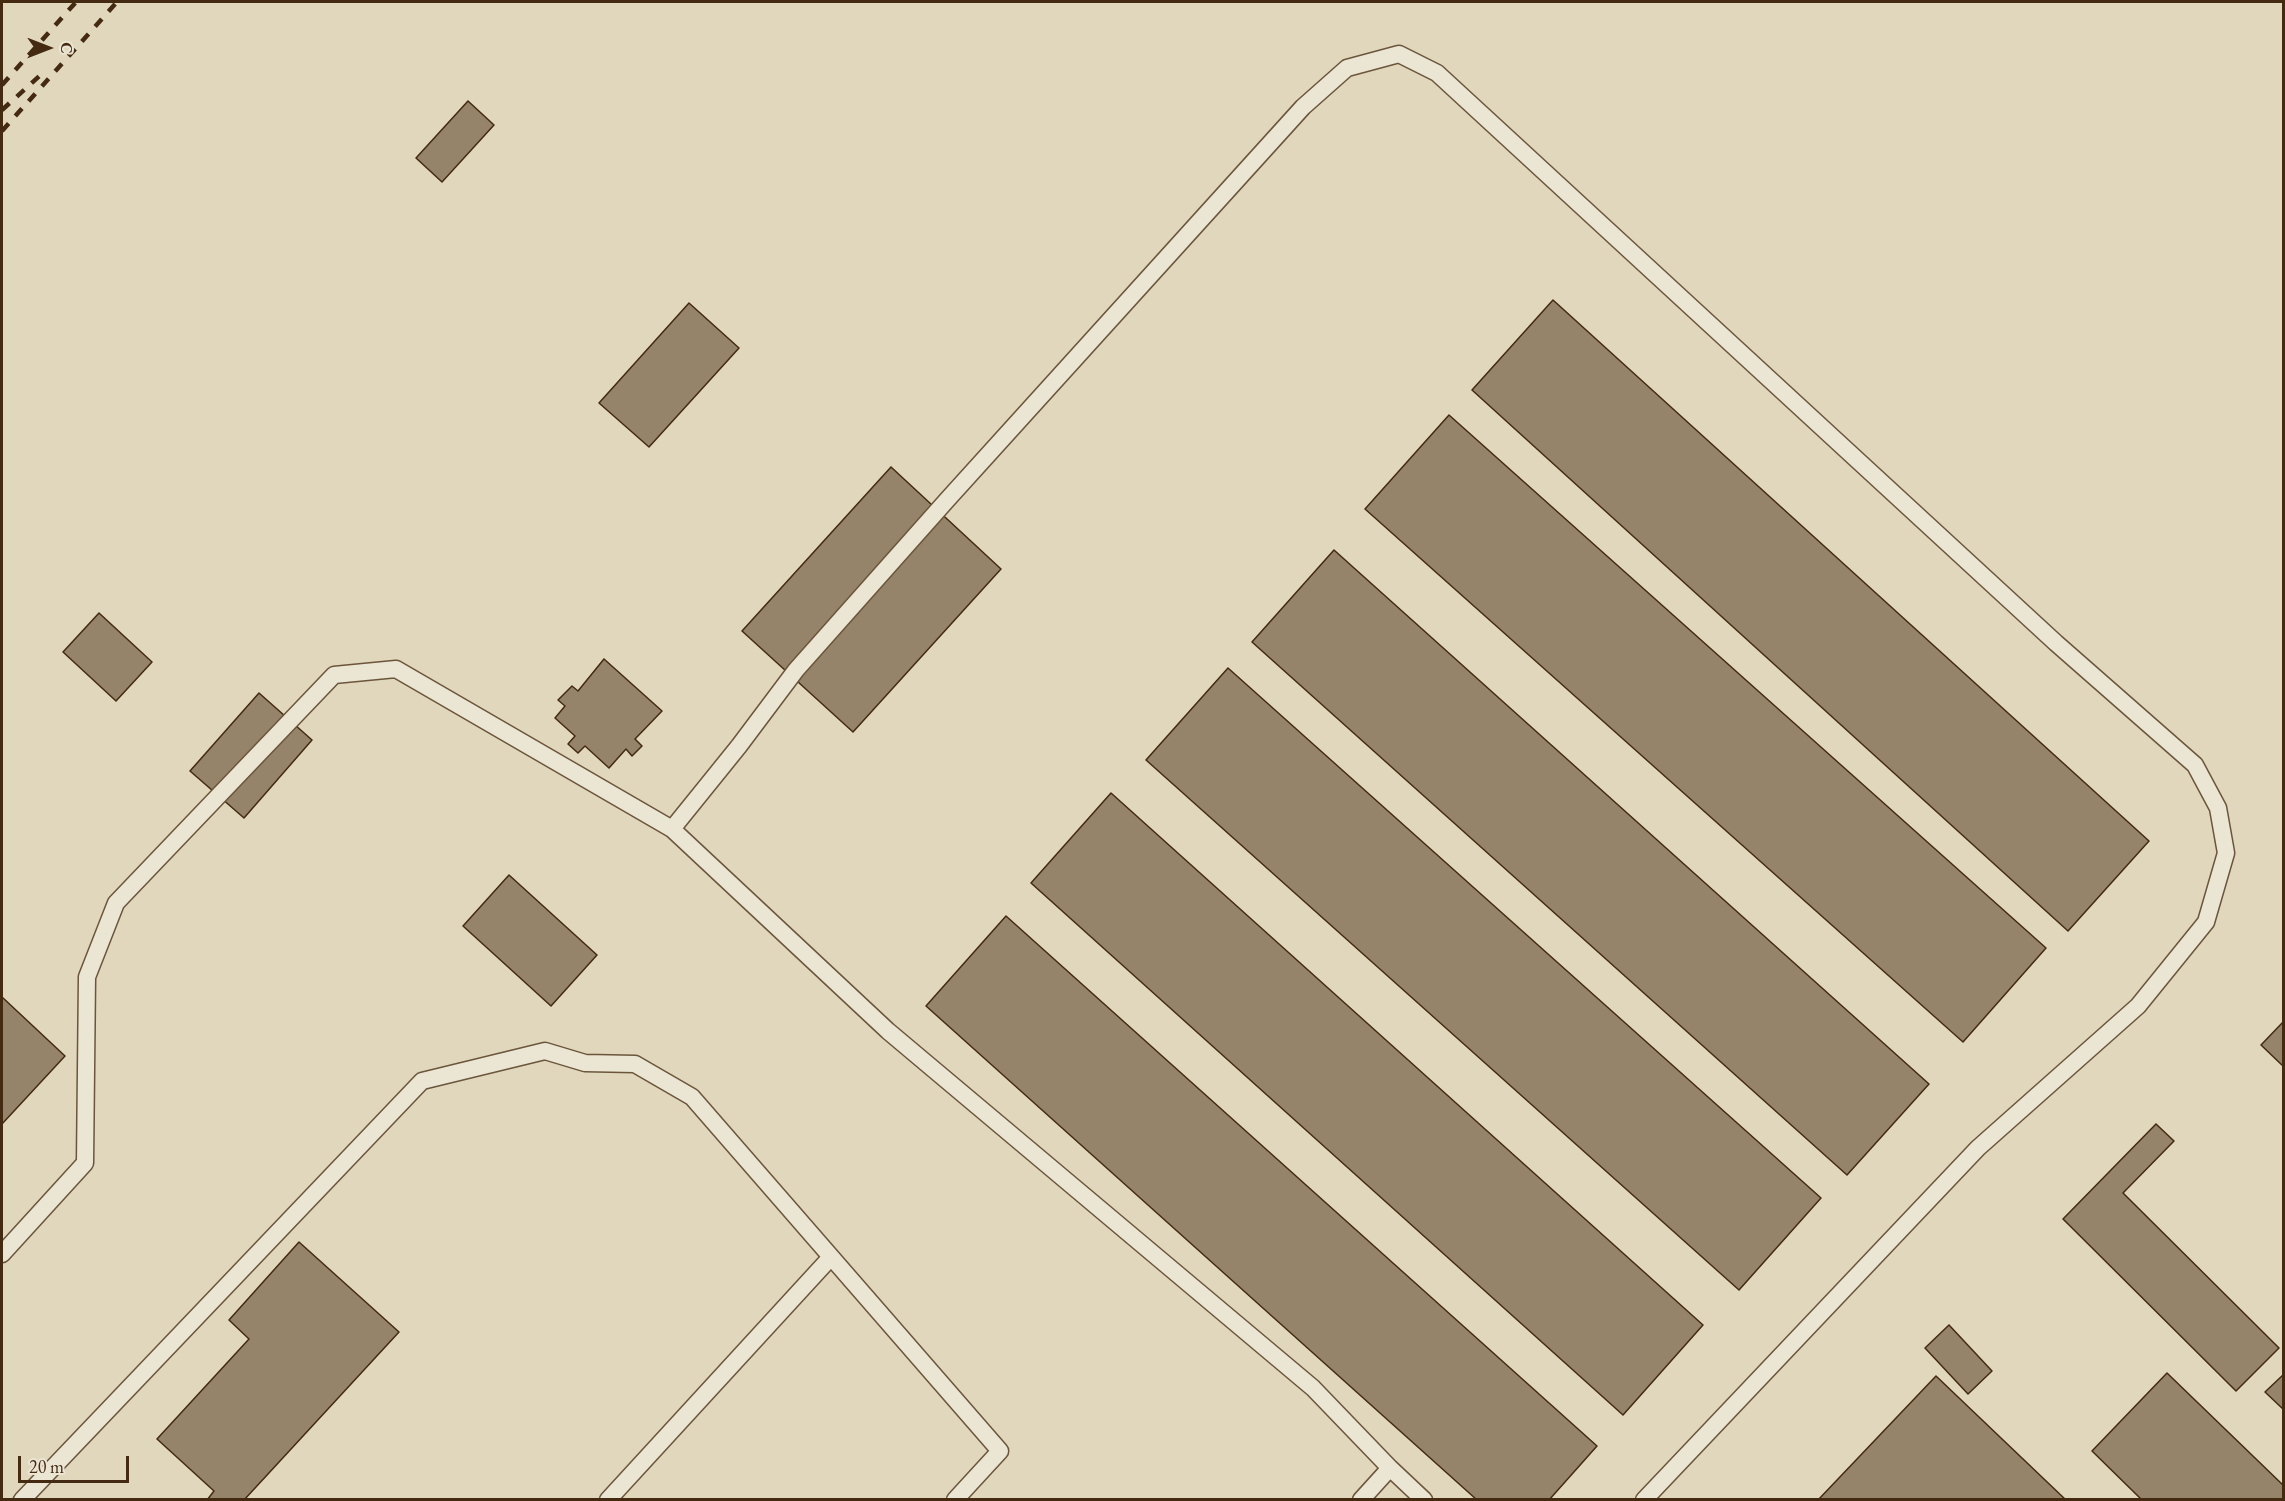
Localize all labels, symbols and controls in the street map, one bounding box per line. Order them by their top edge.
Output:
north arrow [18,18,78,78]
text: С [56,42,77,54]
scale bar [21,1444,132,1482]
text: 20 m [29,1455,64,1478]

